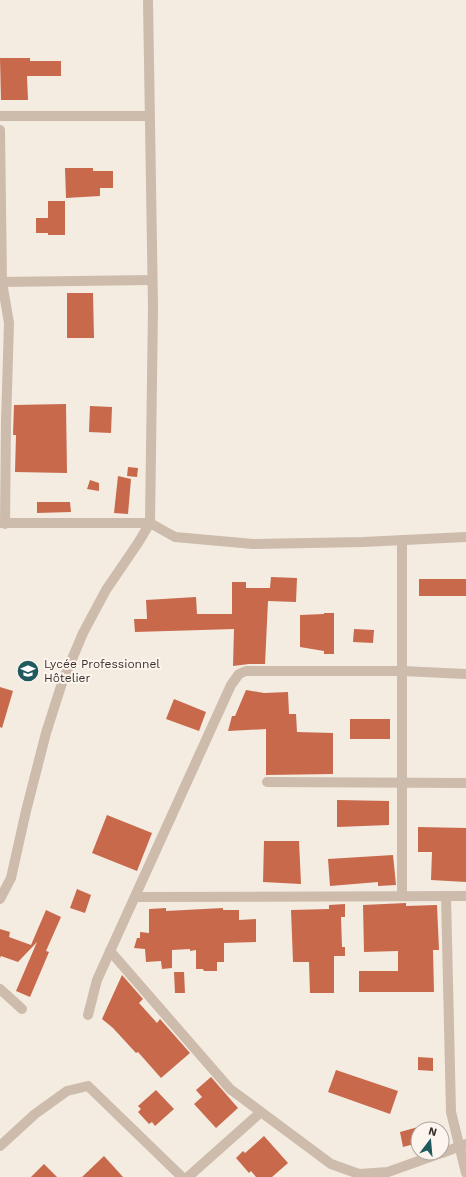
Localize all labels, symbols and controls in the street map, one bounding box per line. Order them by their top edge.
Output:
place label: Lycée Professionnel Hôtelier [44,657,160,685]
school or university icon: Lycée Professionnel Hôtelier [15,658,41,684]
north arrow [410,1121,450,1161]
text: N [427,1124,438,1139]

